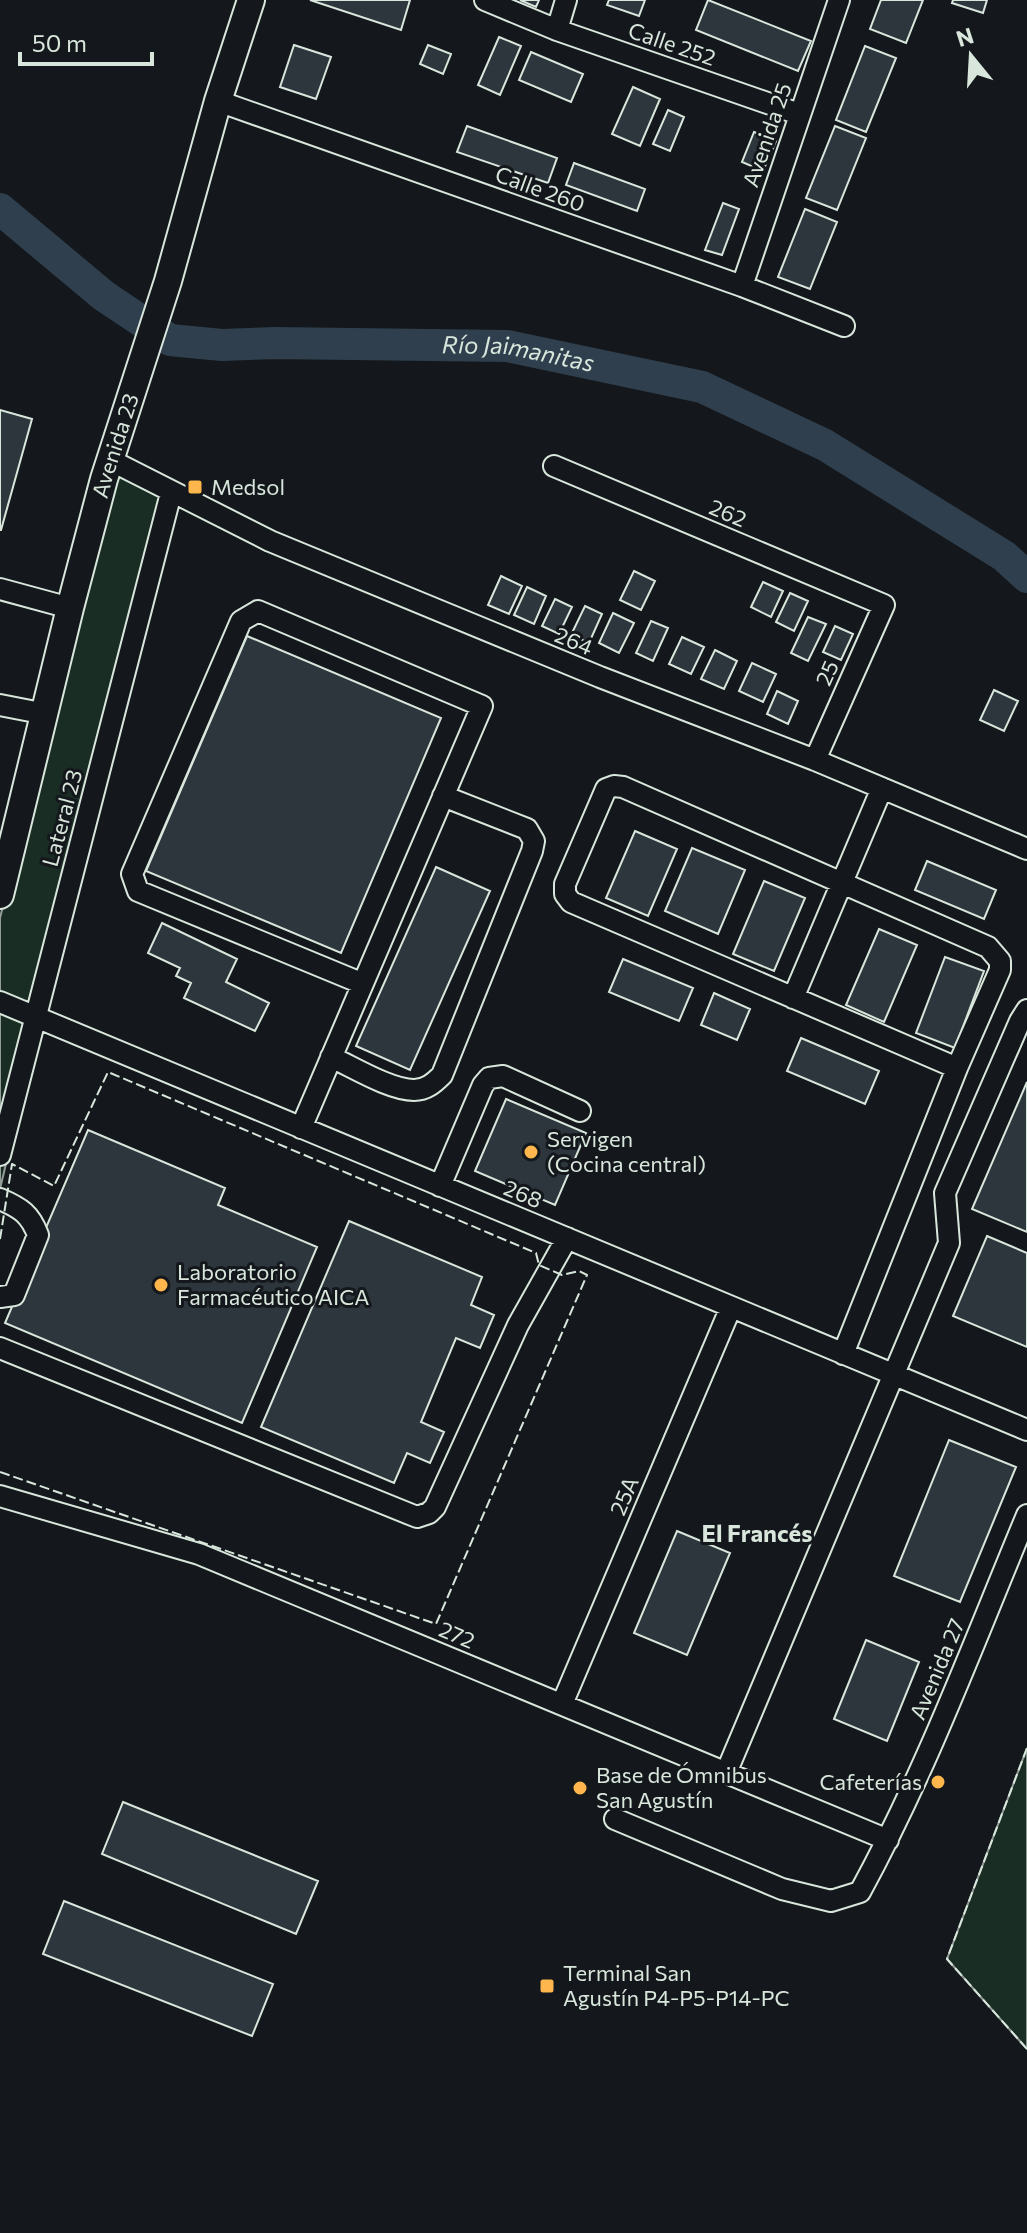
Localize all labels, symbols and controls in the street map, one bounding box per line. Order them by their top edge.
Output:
scale bar [20,16,152,66]
street label: Calle 252 [625,16,719,71]
north arrow [931,16,1011,96]
text: N [953,21,977,52]
text: 50 m [32,28,87,57]
street label: Avenida 25 [736,79,797,190]
street label: Calle 260 [492,160,589,217]
water label: Río Jaimanitas [442,329,597,377]
street label: Avenida 23 [86,390,144,501]
place label: Medsol [211,473,285,500]
marker: Medsol [186,478,204,496]
street label: 262 [706,493,751,532]
street label: 264 [551,621,597,661]
street label: 25 [809,656,844,690]
street label: Lateral 23 [36,766,87,869]
place label: Servigen (Cocina central) [547,1125,706,1177]
marker: Servigen (Cocina central) [522,1143,540,1161]
street label: 268 [500,1174,546,1214]
place label: Laboratorio Farmacéutico AICA [177,1258,369,1310]
marker: Laboratorio Farmacéutico AICA [152,1276,170,1294]
street label: 25A [603,1472,644,1519]
district label: El Francés [702,1518,812,1547]
street label: Avenida 27 [903,1614,970,1723]
street label: 272 [435,1615,479,1654]
place label: Base de Ómnibus San Agustín [596,1761,767,1813]
place label: Cafeterías [819,1768,922,1795]
marker: Cafeterías [929,1773,947,1791]
marker: Base de Ómnibus San Agustín [571,1779,589,1797]
place label: Terminal San Agustín P4-P5-P14-PC [563,1959,790,2011]
marker: Terminal San Agustín P4-P5-P14-PC [538,1977,556,1995]

